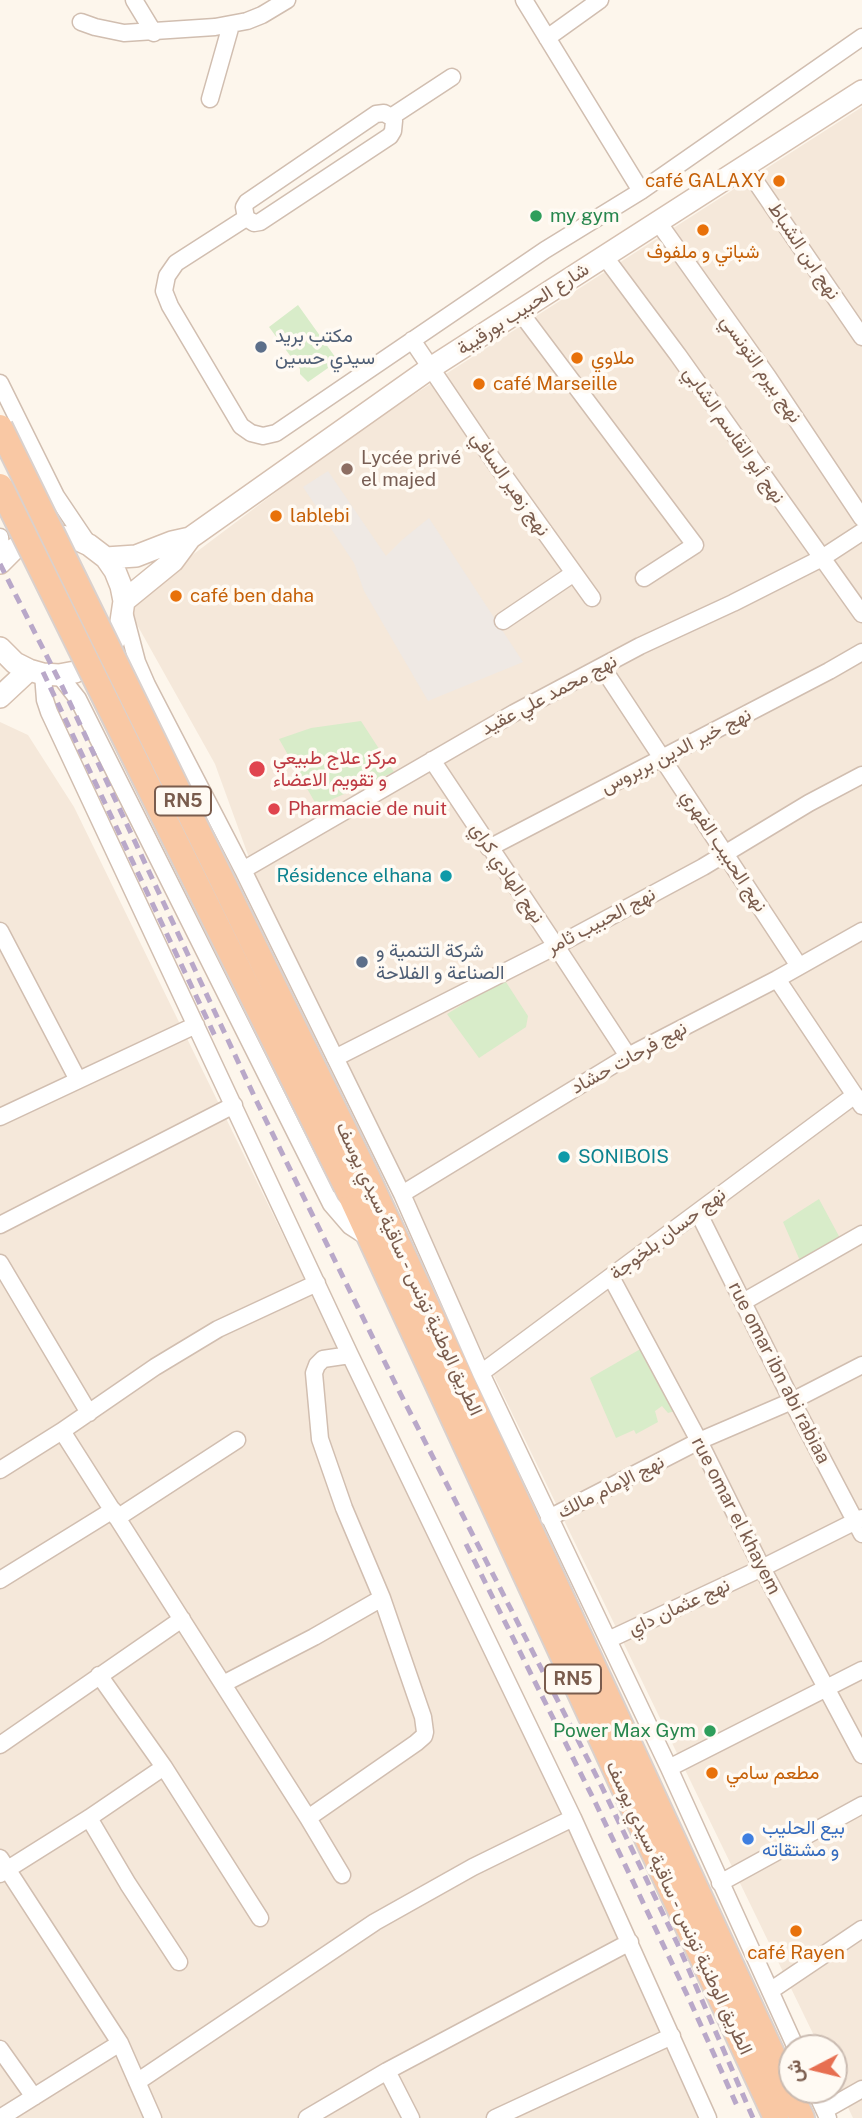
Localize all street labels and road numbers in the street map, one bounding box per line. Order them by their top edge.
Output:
street label: نهج ابن الشباط [763,198,845,304]
street label: شارع الحبيب بورقيبة [453,258,593,360]
street label: نهج بيرم التونسي [715,311,807,427]
street label: نهج أبو القاسم الشابي [678,362,790,508]
street label: نهج زهير السافي [466,427,554,541]
street label: نهج محمد علي عقيد [477,650,621,740]
street label: نهج خير الدين بربروس [597,703,755,799]
road number: RN5 [155,786,211,816]
street label: نهج الحبيب الفهري [676,786,772,916]
street label: نهج الهادي كراي [465,818,549,928]
street label: نهج الحبيب ثامر [543,883,659,959]
street label: نهج فرحات حشاد [567,1017,691,1099]
street label: الطريق الوطنية تونس - ساقية سيدي يوسف [331,1119,487,1419]
street label: نهج حسان بلخوجة [605,1183,731,1285]
street label: rue omar ibn abi rabiaa [723,1278,835,1468]
street label: rue omar el khayem [686,1433,786,1599]
street label: نهج الإمام مالك [554,1450,668,1524]
street label: نهج عثمان داي [625,1574,733,1640]
road number: RN5 [545,1664,601,1694]
street label: الطريق الوطنية تونس - ساقية سيدي يوسف [601,1758,757,2058]

